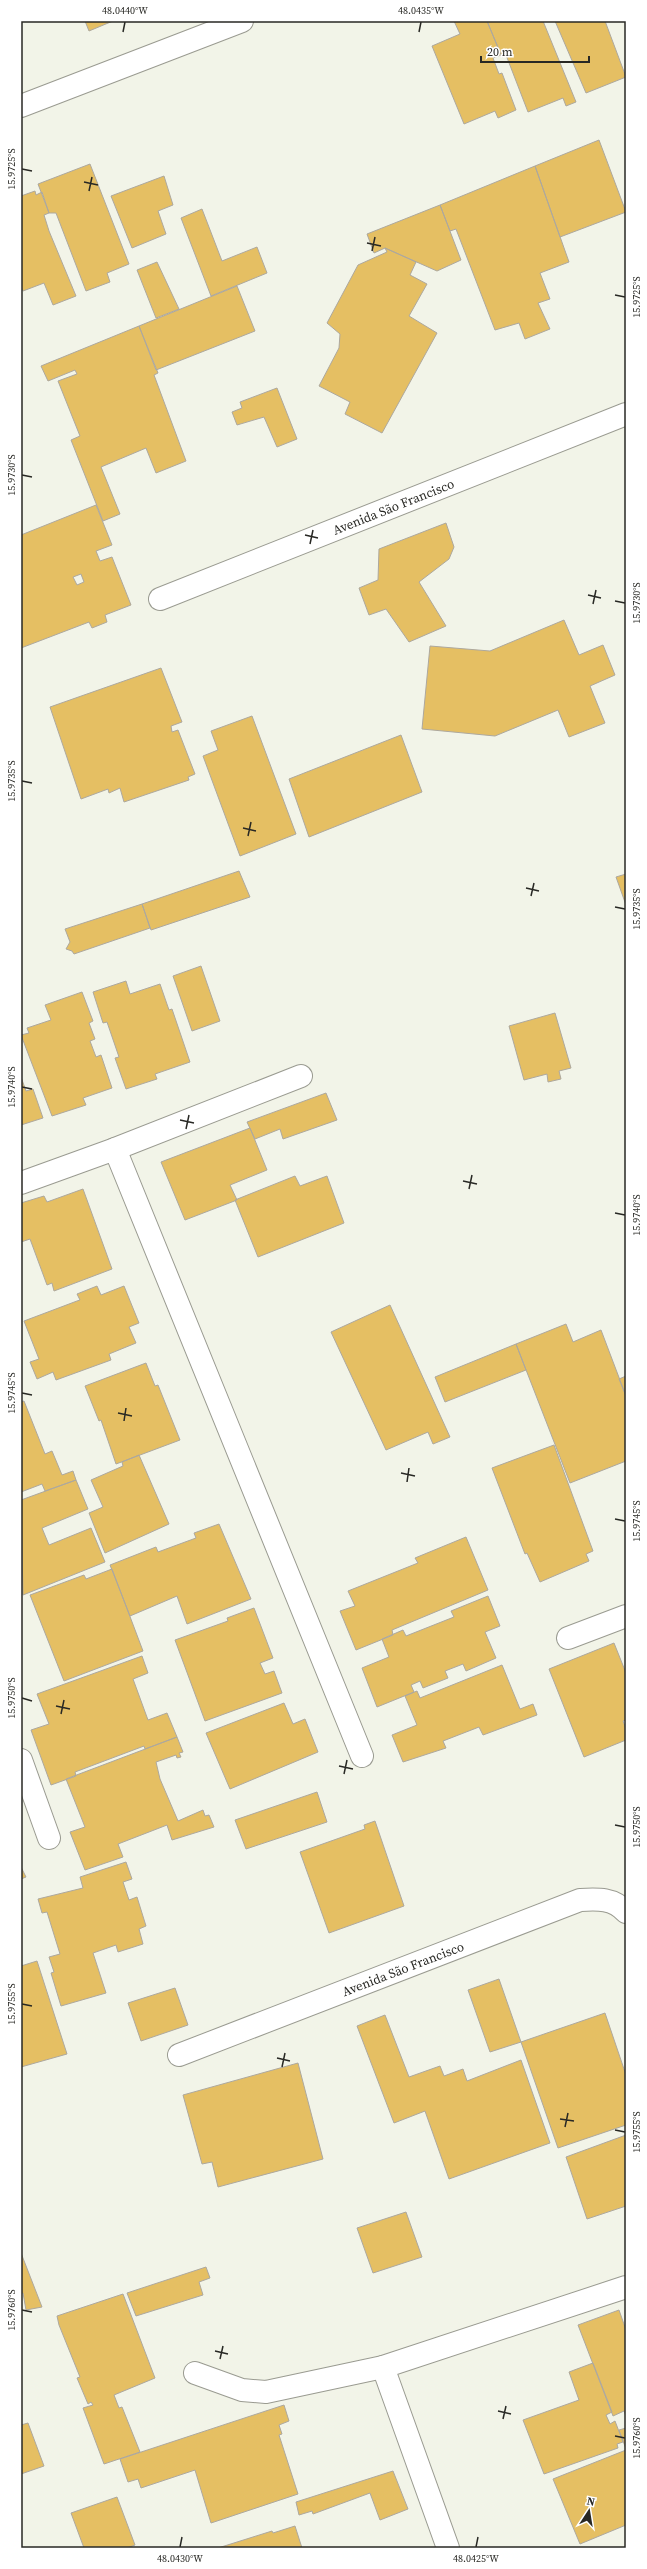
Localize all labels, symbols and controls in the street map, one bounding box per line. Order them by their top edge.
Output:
text: 48.0440°W [102,4,148,17]
text: 48.0435°W [398,4,444,17]
scale bar [481,38,589,64]
text: 20 m [487,44,513,60]
text: 15.9725°S [5,148,18,190]
text: 15.9725°S [630,276,643,318]
text: 15.9730°S [5,454,18,496]
street label: Avenida São Francisco [330,475,457,538]
text: 15.9730°S [630,582,643,624]
text: 15.9735°S [5,760,18,802]
text: 15.9735°S [630,888,643,930]
text: 15.9740°S [5,1066,18,1108]
text: 15.9740°S [630,1194,643,1236]
text: 15.9745°S [5,1372,18,1414]
text: 15.9745°S [630,1500,643,1542]
text: 15.9750°S [5,1677,18,1719]
text: 15.9750°S [630,1806,643,1848]
street label: Avenida São Francisco [339,1937,466,2000]
text: 15.9755°S [5,1983,18,2025]
text: 15.9755°S [630,2111,643,2153]
text: 15.9760°S [5,2289,18,2331]
text: 15.9760°S [630,2417,643,2459]
north arrow [569,2491,609,2531]
text: N [585,2494,596,2510]
text: 48.0430°W [157,2552,203,2565]
text: 48.0425°W [453,2552,499,2565]

